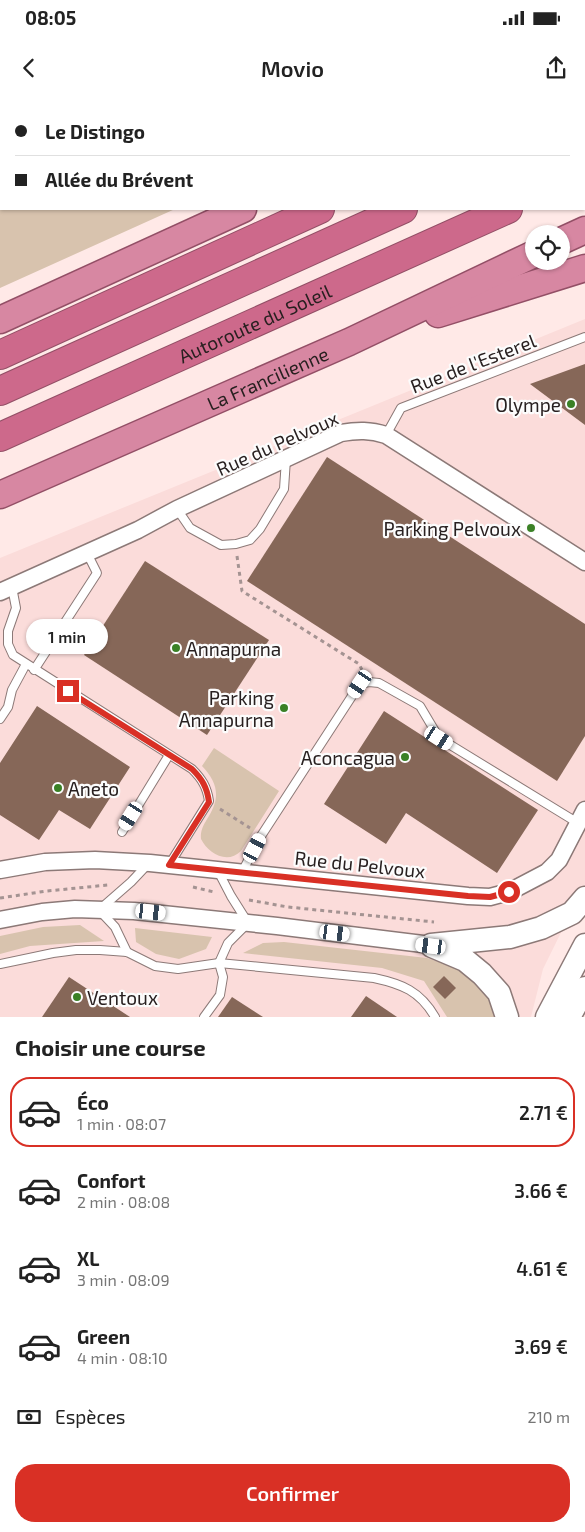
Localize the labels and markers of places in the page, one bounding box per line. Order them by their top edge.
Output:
place label: Olympe [495,393,561,416]
marker: Olympe [565,398,577,410]
place label: Parking Pelvoux [383,517,521,540]
marker: Parking Pelvoux [525,522,537,534]
place label: Annapurna [186,637,281,660]
marker: Annapurna [170,642,182,654]
place label: Parking Annapurna [179,686,274,731]
marker: Parking Annapurna [278,702,290,714]
place label: Aconcagua [301,746,395,769]
marker: Aconcagua [399,751,411,763]
place label: Aneto [68,777,119,800]
marker: Aneto [52,782,64,794]
place label: Ventoux [87,986,158,1009]
marker: Ventoux [71,991,83,1003]

